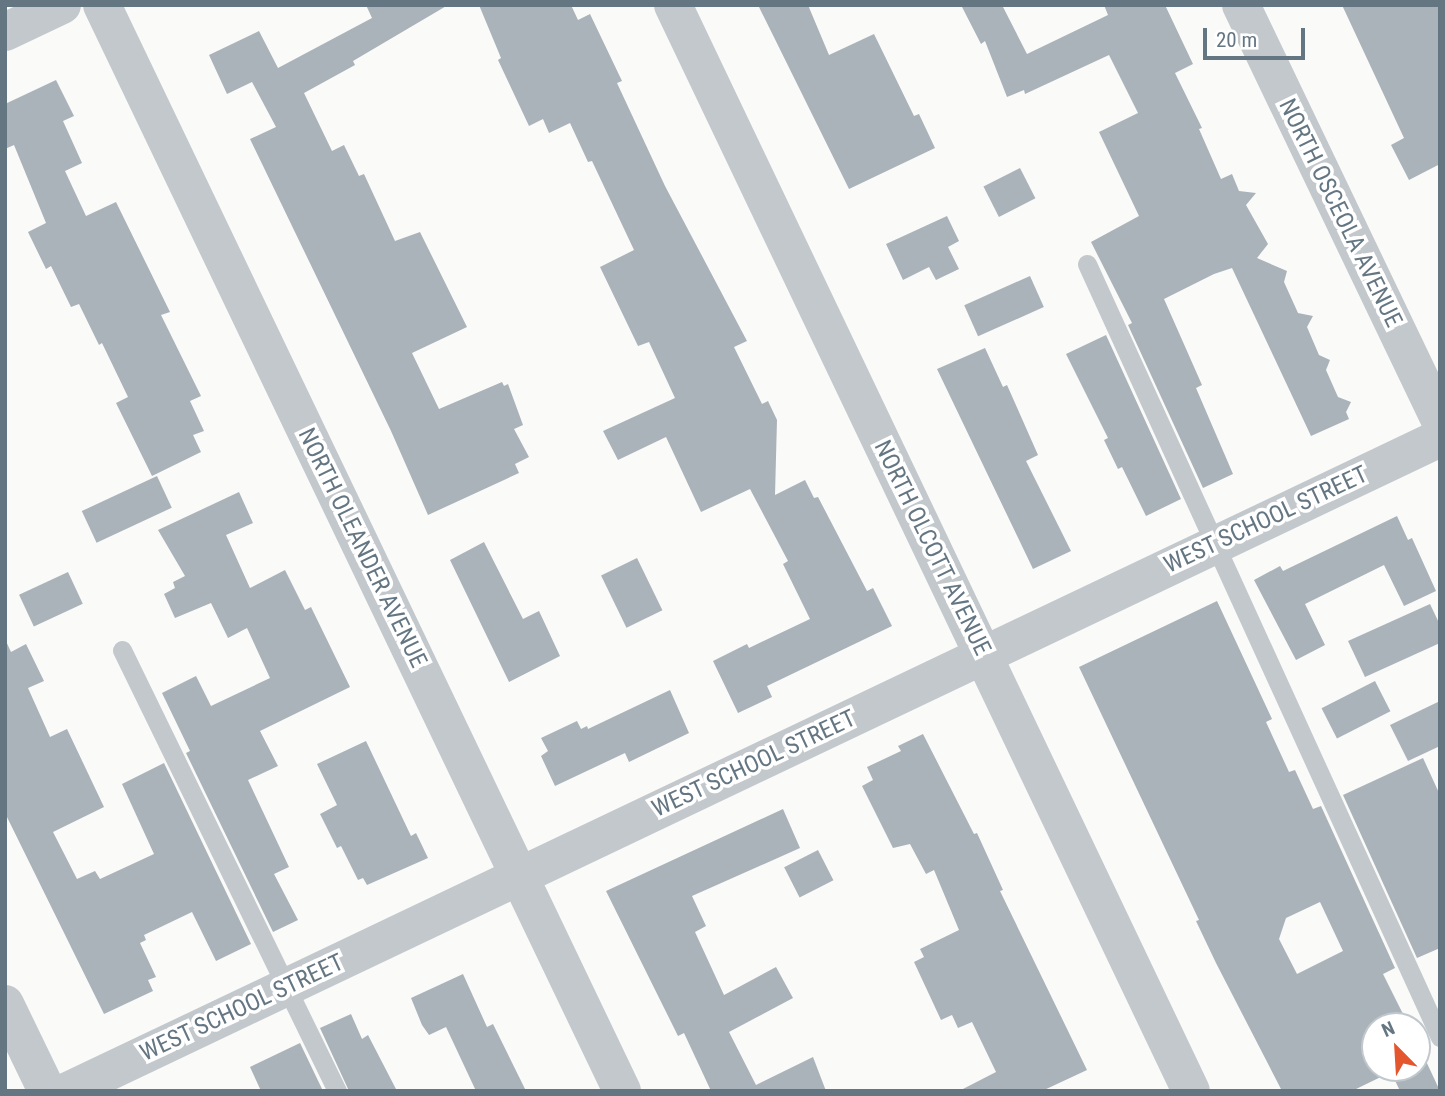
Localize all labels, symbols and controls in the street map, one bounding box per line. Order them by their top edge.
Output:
scale bar [1207,14,1308,58]
text: 20 m [1216,28,1257,52]
street label: NORTH OSCEOLA AVENUE [1272,94,1408,332]
street label: NORTH OLEANDER AVENUE [291,424,433,672]
street label: NORTH OLCOTT AVENUE [867,436,997,660]
street label: WEST SCHOOL STREET [1159,460,1373,580]
street label: WEST SCHOOL STREET [647,704,861,824]
street label: WEST SCHOOL STREET [135,948,349,1068]
north arrow [1361,1012,1431,1082]
text: N [1378,1016,1398,1042]

